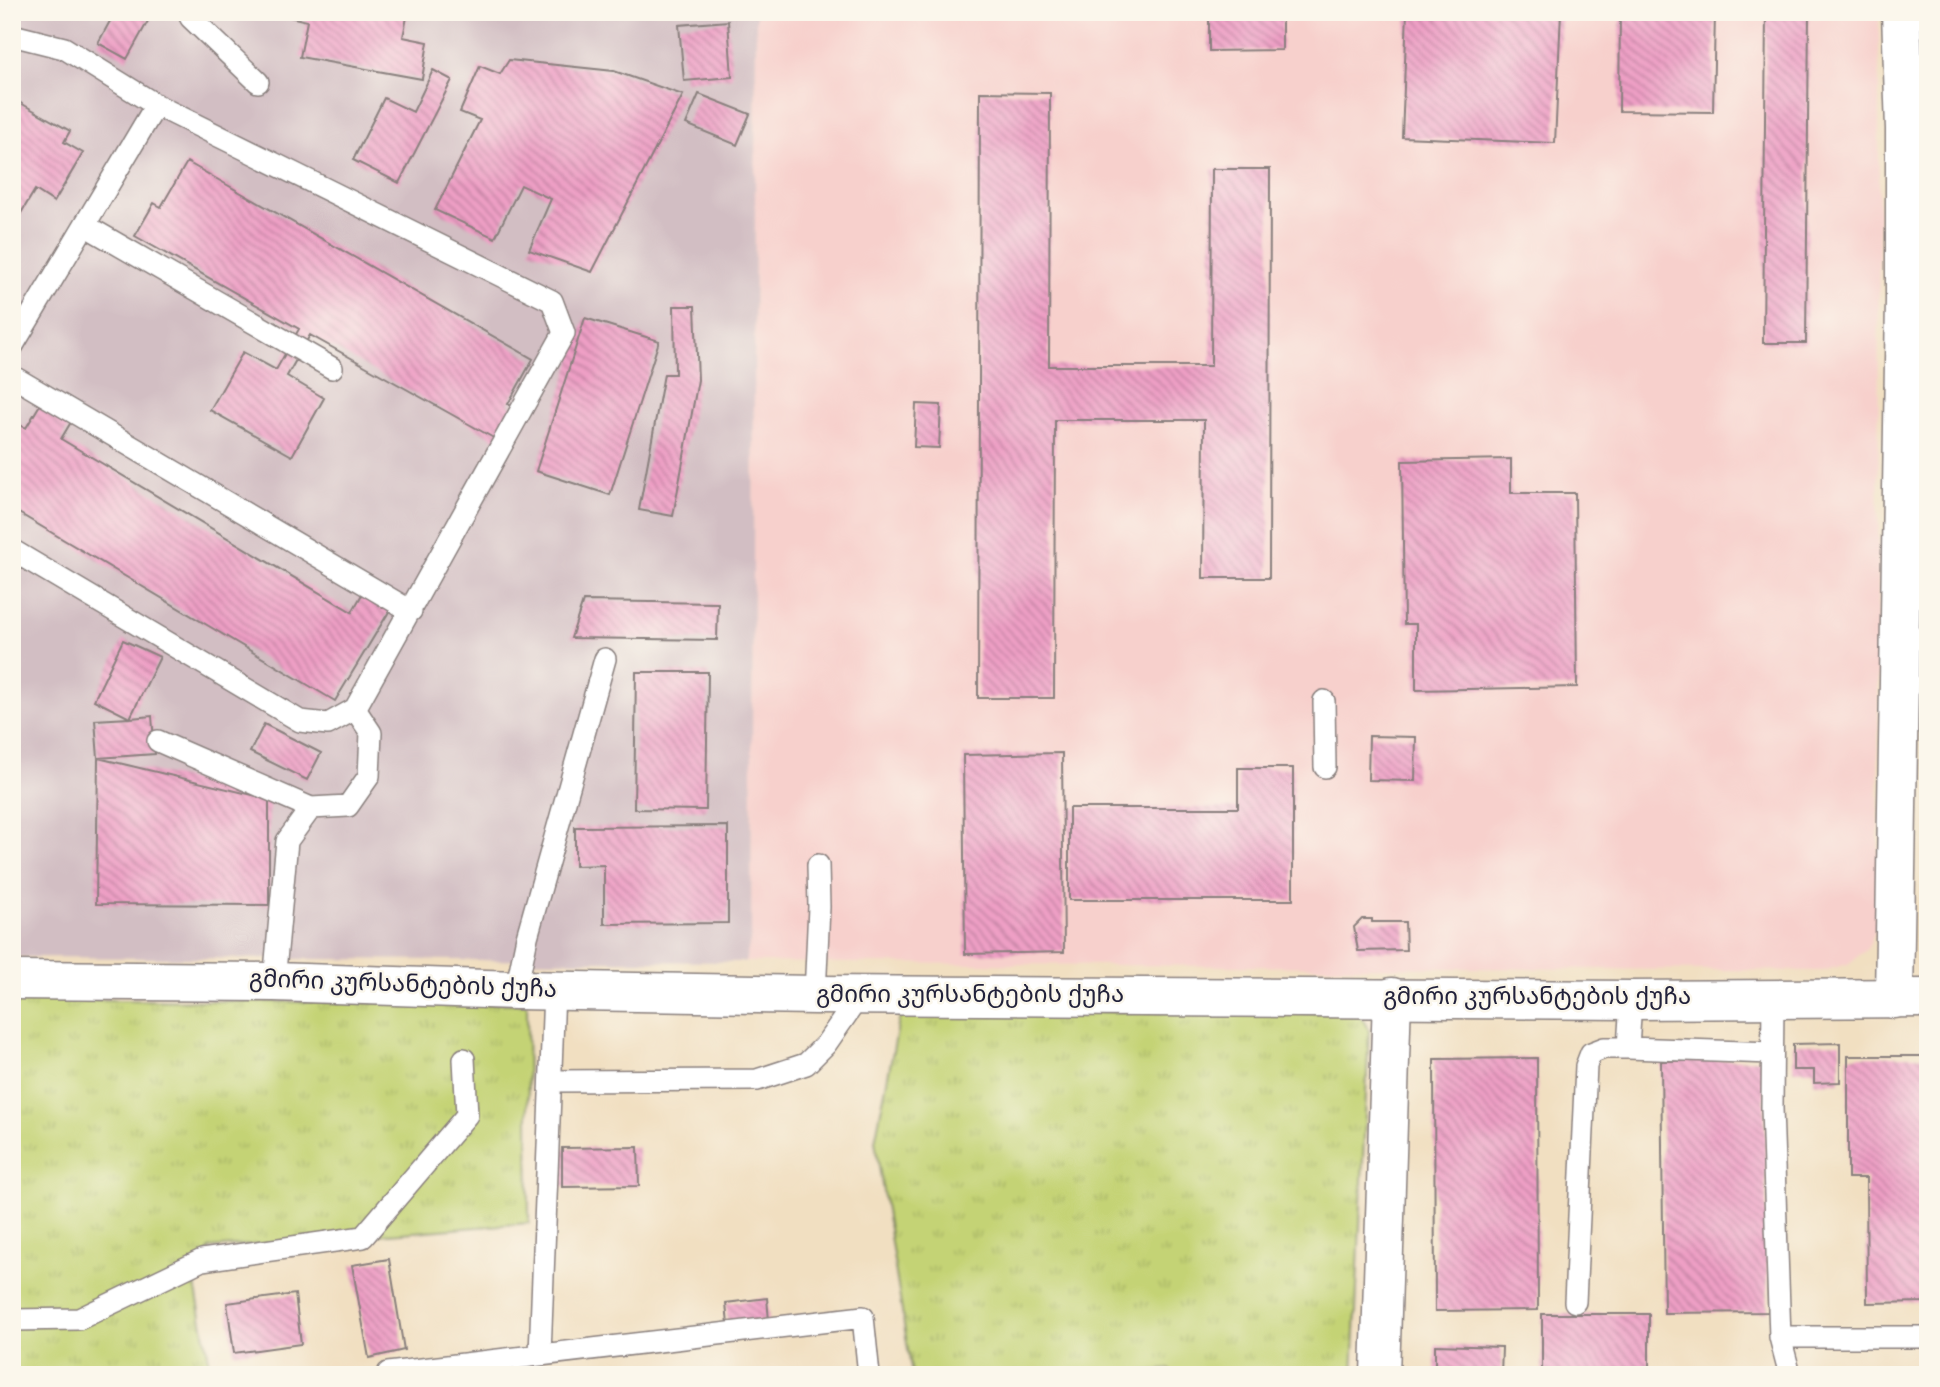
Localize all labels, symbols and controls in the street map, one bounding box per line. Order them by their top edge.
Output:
street label: გმირი კურსანტების ქუჩა [248,963,558,1009]
street label: გმირი კურსანტების ქუჩა [816,979,1124,1014]
street label: გმირი კურსანტების ქუჩა [1383,981,1691,1016]

